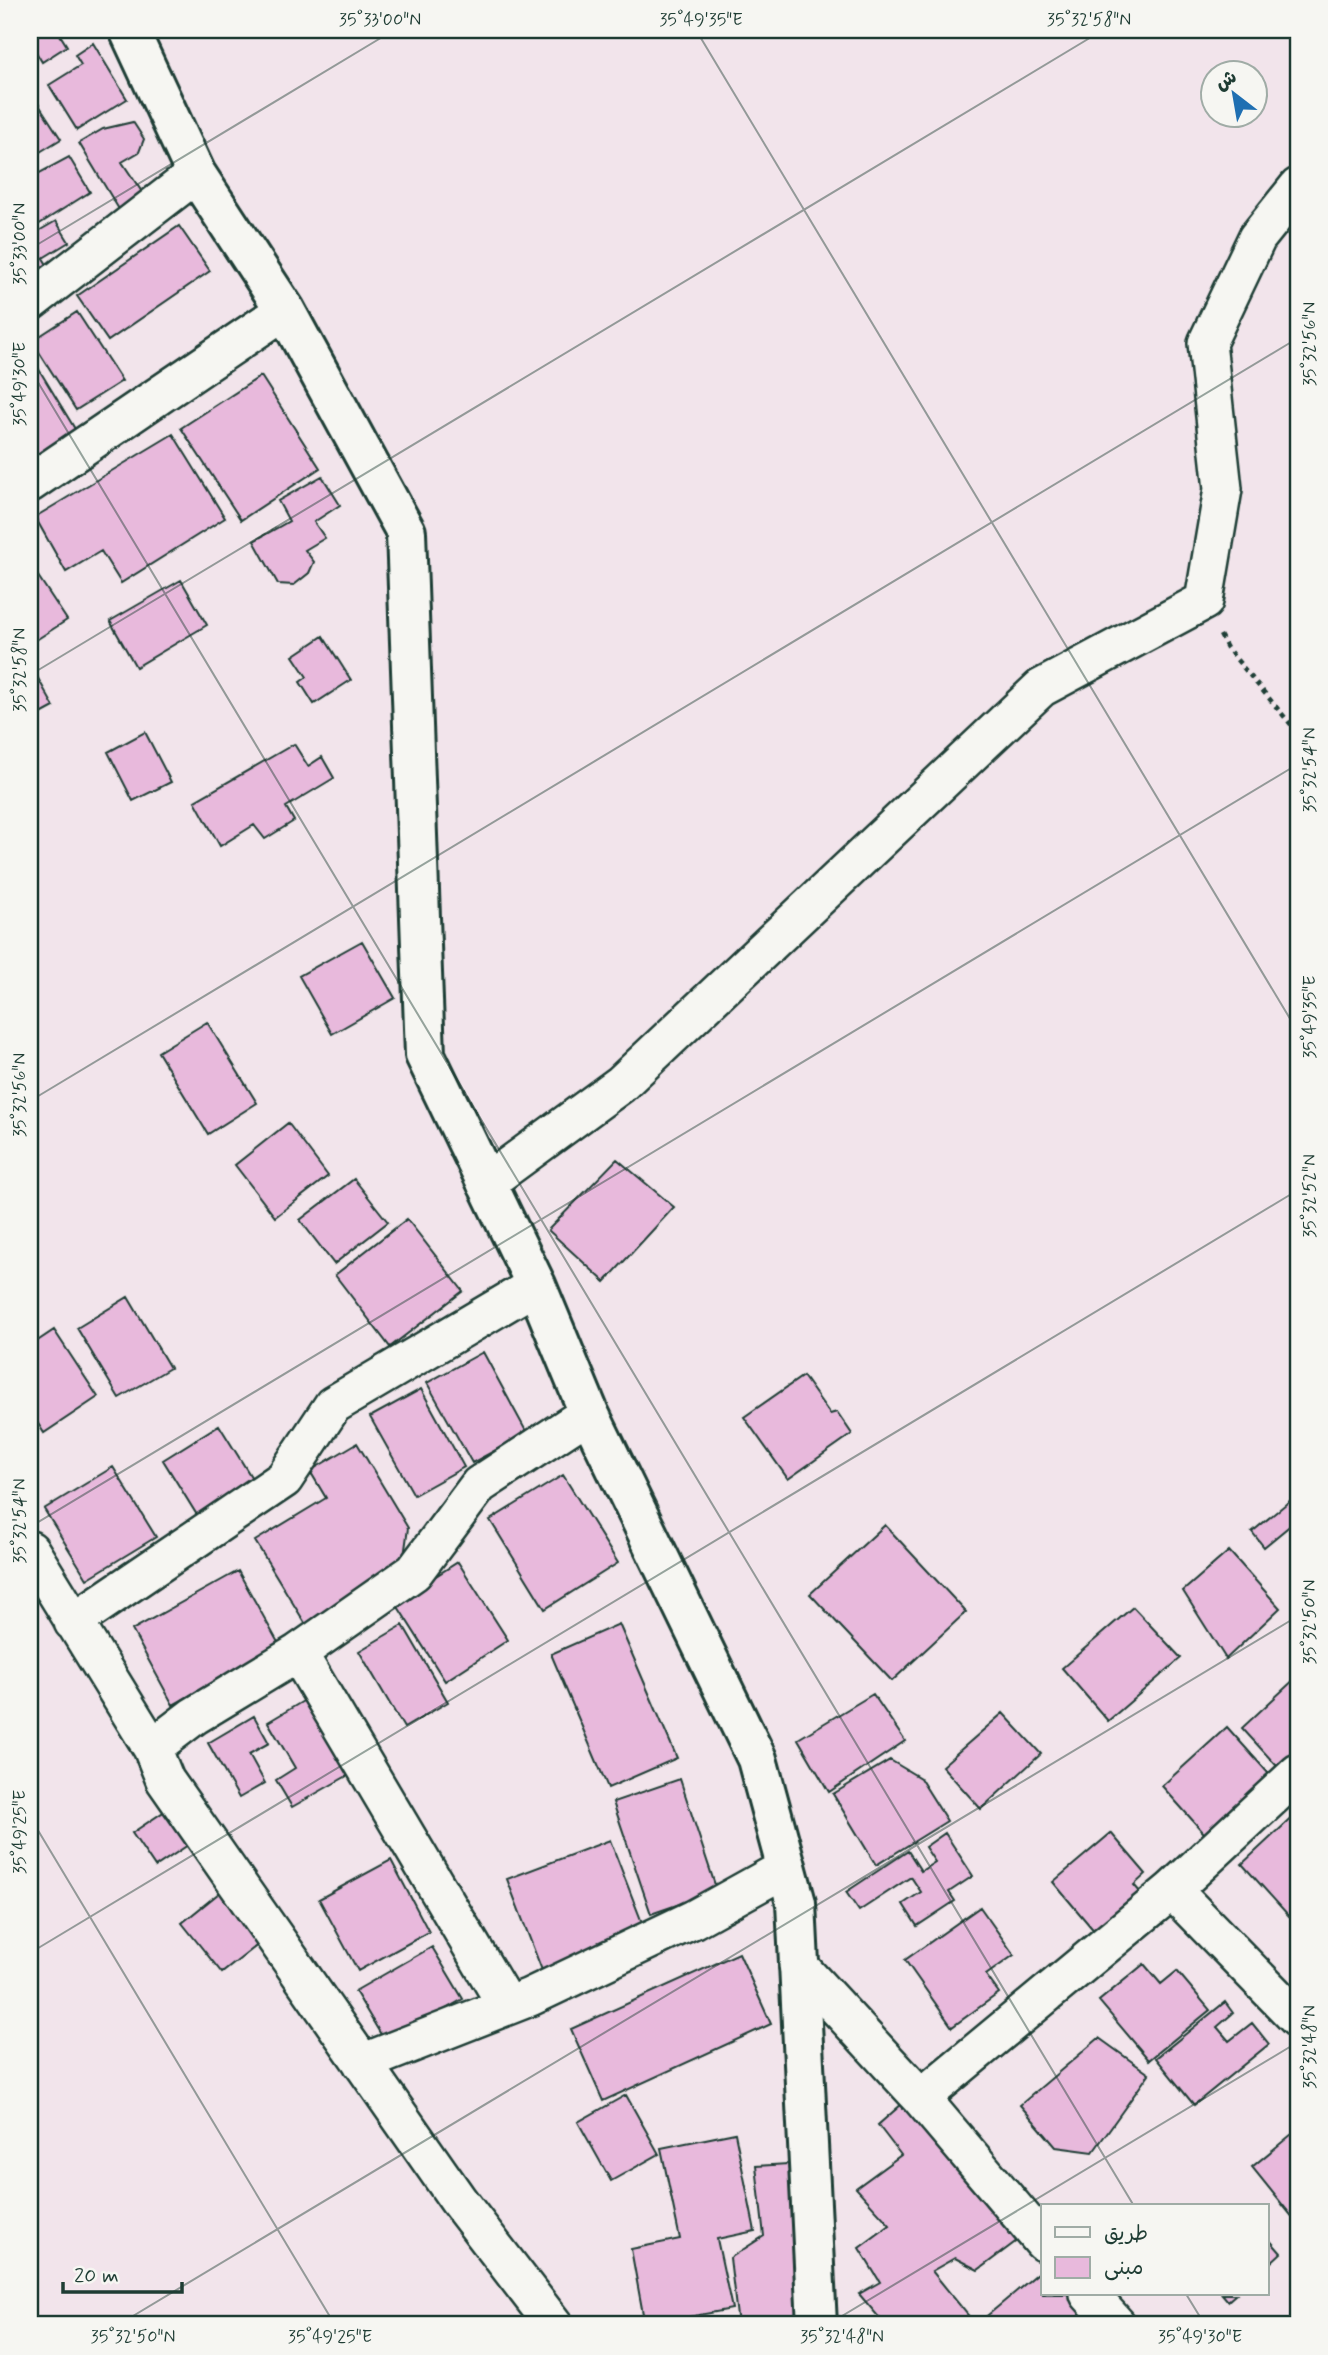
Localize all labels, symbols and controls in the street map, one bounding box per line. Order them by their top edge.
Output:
text: 35°33'00"N [339,8,421,32]
text: 35°49'35"E [659,8,743,32]
text: 35°32'58"N [1047,8,1131,32]
north arrow [1198,60,1268,130]
text: ش [1211,65,1241,97]
text: 35°33'00"N [8,203,32,285]
text: 35°32'56"N [1298,302,1322,386]
text: 35°49'30"E [8,342,32,426]
text: 35°32'58"N [8,628,32,712]
text: 35°32'54"N [1298,727,1322,813]
text: 35°49'35"E [1298,975,1322,1059]
text: 35°32'56"N [8,1053,32,1137]
text: 35°32'52"N [1298,1154,1322,1238]
text: 35°32'54"N [8,1478,32,1564]
text: 35°32'50"N [1298,1580,1322,1664]
text: 35°49'25"E [8,1790,32,1874]
text: 35°32'48"N [1298,2005,1322,2089]
legend [1041,2204,1268,2296]
text: طريق [1104,2220,1148,2248]
scale bar [63,2250,182,2294]
text: مبنى [1104,2254,1143,2282]
text: 20 m [74,2262,119,2290]
text: 35°32'50"N [91,2325,175,2349]
text: 35°49'25"E [288,2325,372,2349]
text: 35°32'48"N [800,2325,884,2349]
text: 35°49'30"E [1158,2325,1242,2349]

